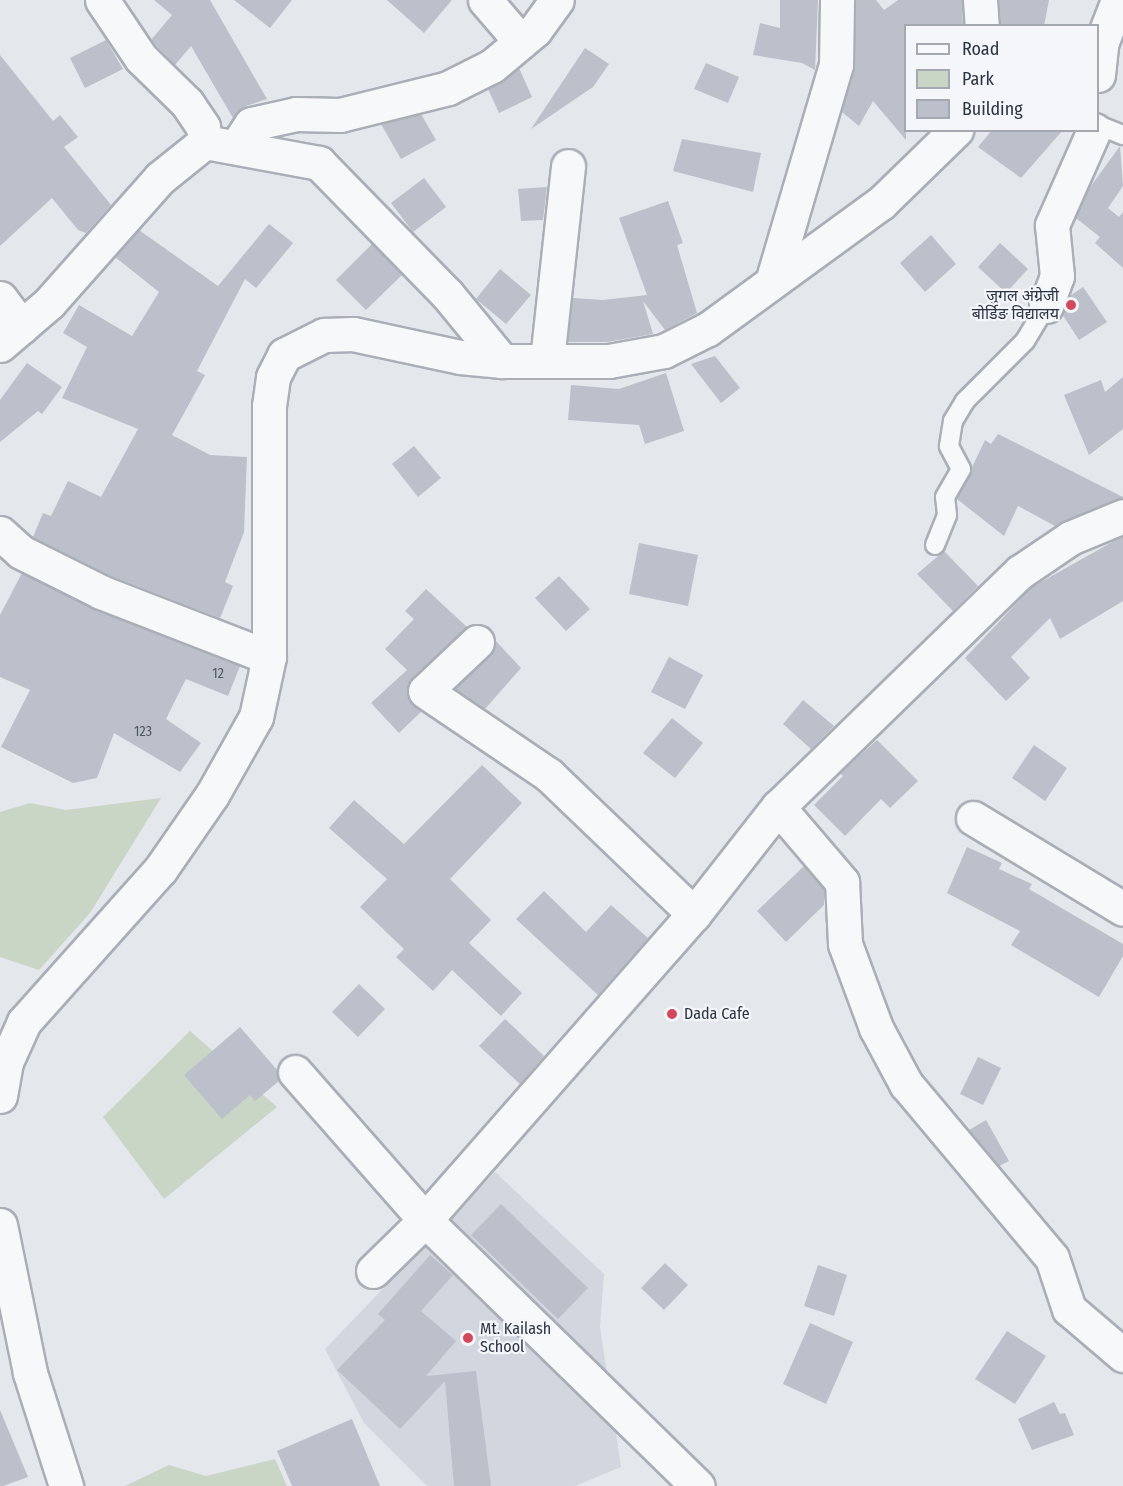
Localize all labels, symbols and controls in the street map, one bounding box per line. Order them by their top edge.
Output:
legend [904,24,1099,132]
text: Road [962,38,999,60]
text: Park [962,68,994,90]
text: Building [962,98,1023,120]
place label: जुगल अंग्रेजी बोर्डिङ विद्यालय [972,286,1059,324]
marker: जुगल अंग्रेजी बोर्डिङ विद्यालय [1064,298,1078,312]
house number: 12 [212,666,224,682]
house number: 123 [134,724,152,740]
place label: Dada Cafe [684,1004,750,1024]
marker: Dada Cafe [665,1007,679,1021]
place label: Mt. Kailash School [480,1319,551,1357]
marker: Mt. Kailash School [461,1331,475,1345]

